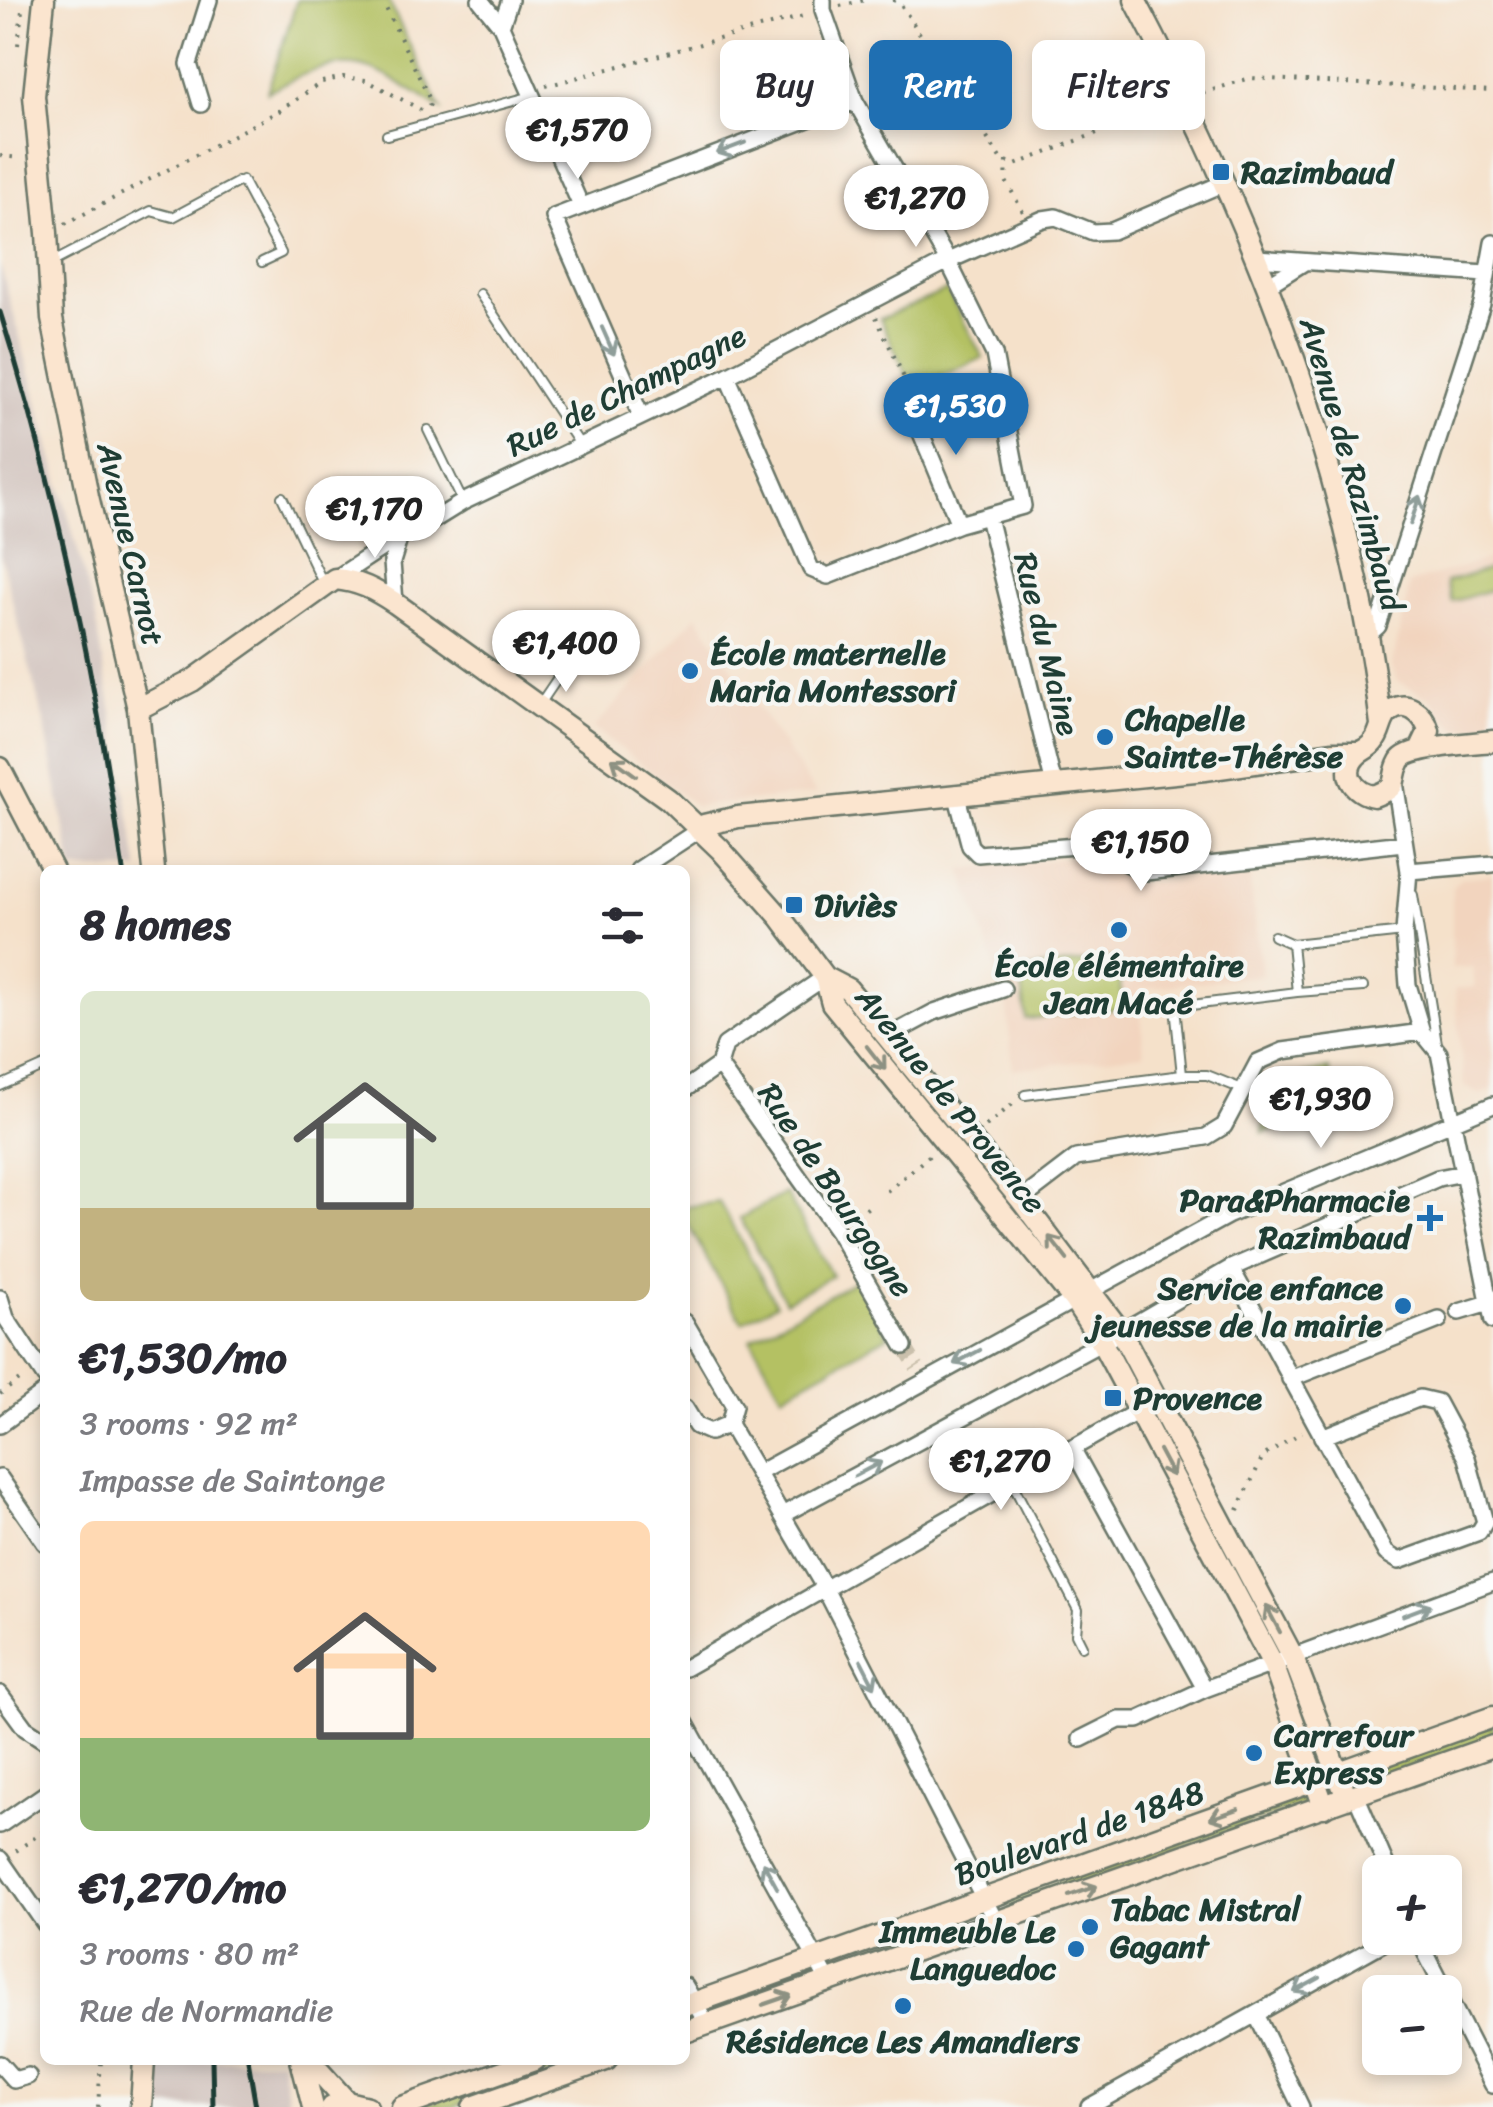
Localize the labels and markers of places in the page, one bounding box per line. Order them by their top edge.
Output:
pin: €1,570 [497,97,659,182]
place label: Razimbaud [1240,144,1395,201]
marker: Razimbaud [1210,161,1232,183]
pin: €1,270 [835,165,997,250]
pin: €1,530 [875,373,1037,458]
pin: €1,170 [294,476,456,561]
pin: €1,400 [485,610,647,695]
place label: École maternelle Maria Montessori [709,625,958,719]
marker: École maternelle Maria Montessori [679,660,701,682]
place label: Chapelle Sainte-Thérèse [1124,691,1344,785]
marker: Chapelle Sainte-Thérèse [1094,726,1116,748]
pin: €1,150 [1060,809,1222,894]
place label: Diviès [814,877,898,934]
marker: Diviès [783,894,805,916]
marker: École élémentaire Jean Macé [1108,919,1130,941]
place label: École élémentaire Jean Macé [994,937,1244,1031]
pin: €1,930 [1240,1066,1402,1151]
place label: Para&Pharmacie Razimbaud [1179,1172,1413,1266]
marker: Para&Pharmacie Razimbaud [1419,1207,1441,1229]
place label: Service enfance jeunesse de la mairie [1084,1260,1384,1354]
marker: Service enfance jeunesse de la mairie [1392,1295,1414,1317]
place label: Provence [1133,1370,1262,1427]
marker: Provence [1102,1387,1124,1409]
pin: €1,270 [920,1428,1082,1513]
place label: Carrefour Express [1273,1707,1416,1801]
marker: Carrefour Express [1243,1742,1265,1764]
place label: Tabac Mistral Gagant [1110,1881,1302,1975]
place label: Immeuble Le Languedoc [877,1903,1057,1997]
marker: Tabac Mistral Gagant [1079,1916,1101,1938]
marker: Immeuble Le Languedoc [1065,1938,1087,1960]
marker: Résidence Les Amandiers [892,1995,914,2017]
place label: Résidence Les Amandiers [726,2013,1081,2070]

